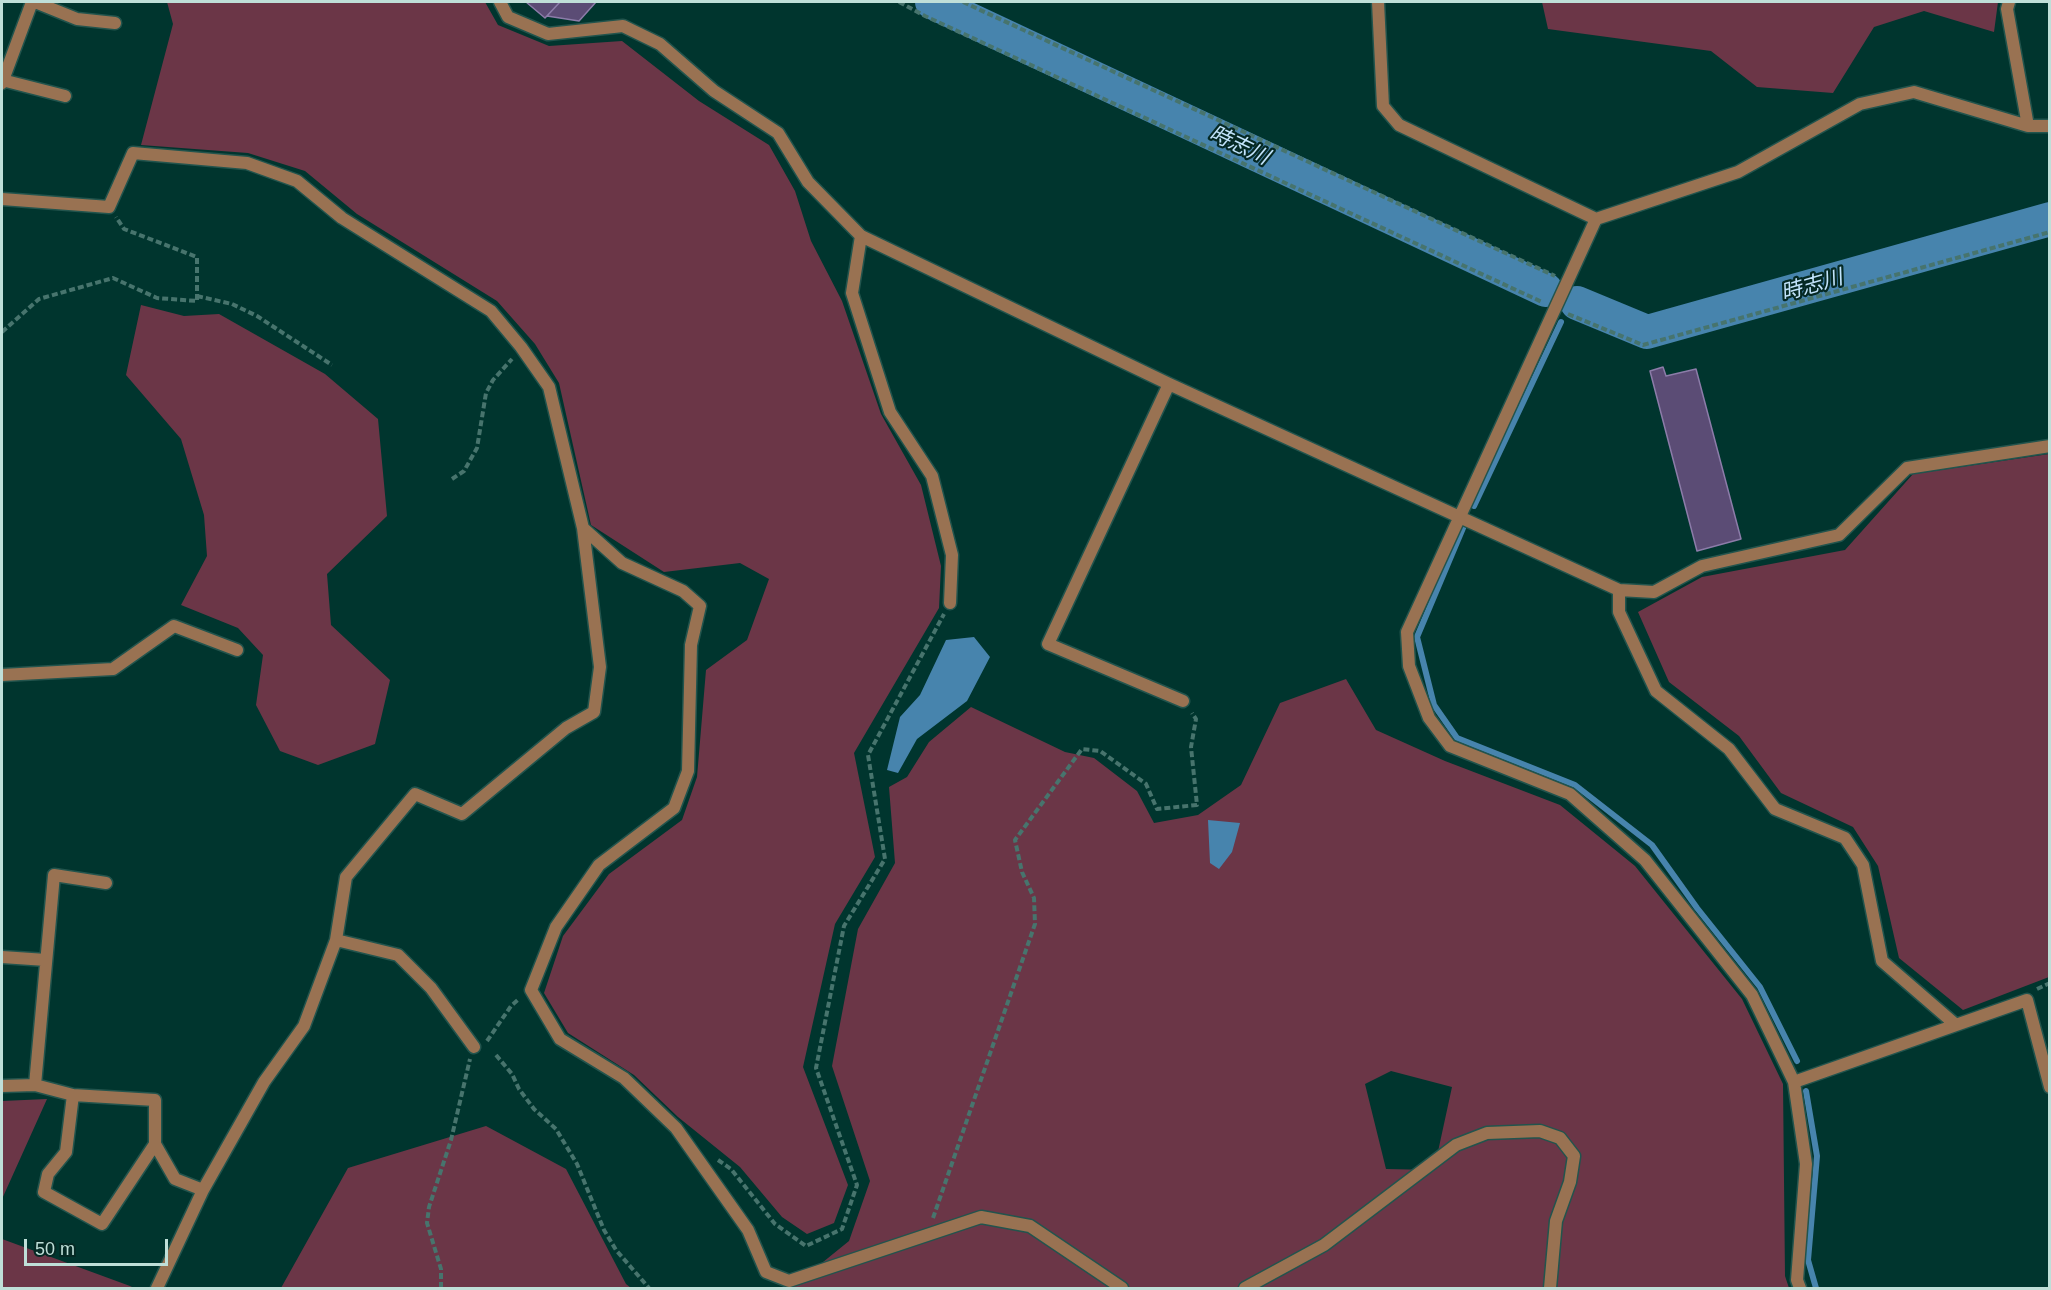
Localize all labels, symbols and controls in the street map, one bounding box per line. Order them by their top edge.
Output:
water label: 時志川 [1205,121,1273,171]
water label: 時志川 [1778,265,1846,307]
scale bar [27,1227,171,1265]
text: 50 m [35,1239,75,1259]

